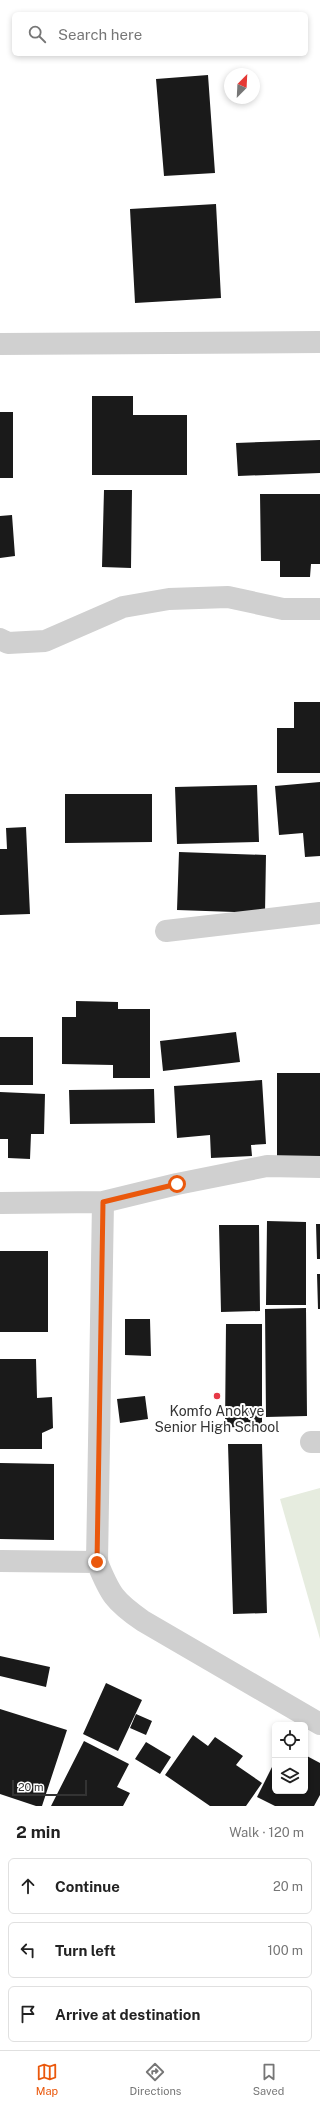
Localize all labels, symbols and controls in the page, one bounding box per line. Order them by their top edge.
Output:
search box [12,12,308,56]
icon: search [26,23,48,45]
text: Search here [58,26,142,43]
north arrow [224,68,260,104]
route start [168,1175,186,1193]
marker: Komfo Anokye Senior High School [212,1391,222,1401]
place label: Komfo Anokye Senior High School [154,1403,280,1435]
route end [88,1553,106,1571]
map controls [272,1722,308,1794]
button: locate [272,1722,308,1758]
button: layers [272,1758,308,1794]
scale bar [12,1778,87,1797]
text: 20 m [18,1781,43,1793]
text: 2 min [16,1822,61,1842]
text: Walk · 120 m [229,1825,304,1840]
icon: ahead [17,1875,39,1897]
text: Continue [55,1878,120,1895]
text: 20 m [273,1879,303,1894]
icon: left [17,1939,39,1961]
text: Turn left [55,1942,116,1959]
text: 100 m [267,1943,303,1958]
icon: arrive [17,2003,39,2025]
text: Arrive at destination [55,2006,200,2023]
tab: Map [36,2061,58,2097]
tab: Directions [130,2061,181,2097]
tab: Saved [253,2061,284,2097]

